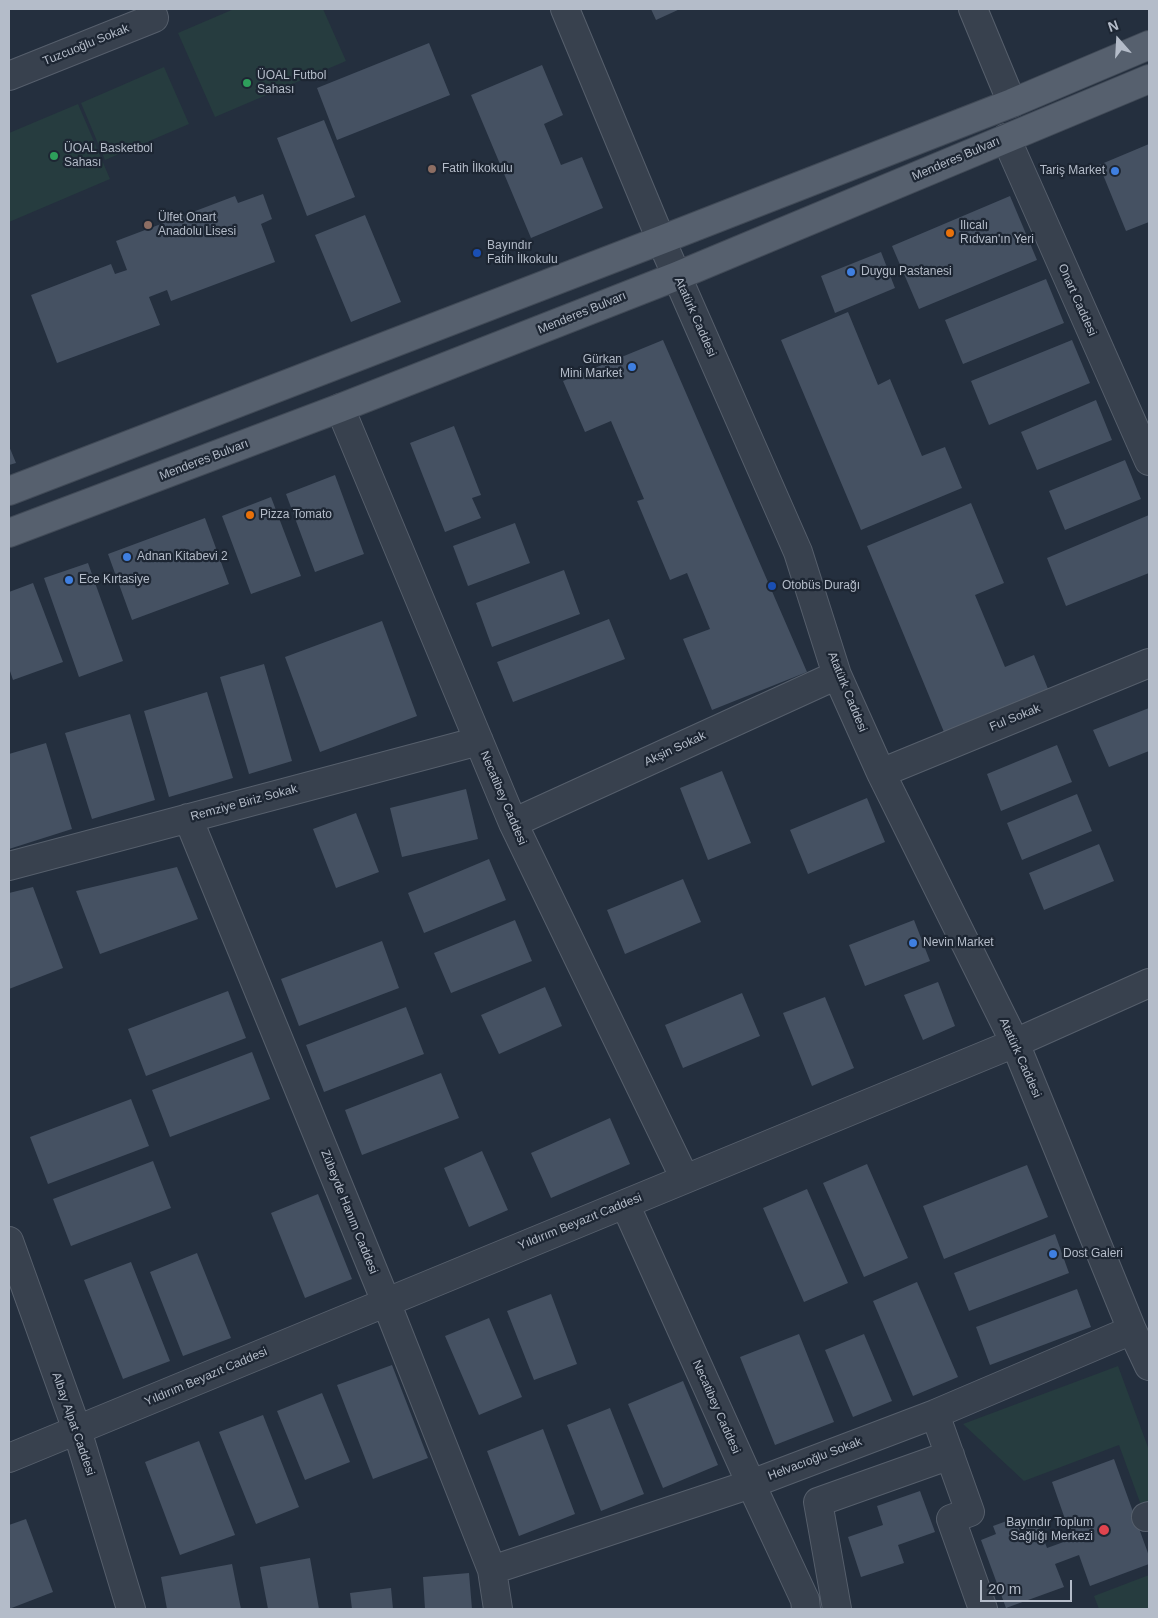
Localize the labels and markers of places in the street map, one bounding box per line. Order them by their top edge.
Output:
place label: ÜOAL Futbol Sahası [257,69,326,97]
marker: ÜOAL Futbol Sahası [241,77,253,89]
place label: ÜOAL Basketbol Sahası [64,142,153,170]
marker: ÜOAL Basketbol Sahası [48,150,60,162]
place label: Fatih İlkokulu [442,162,513,176]
marker: Fatih İlkokulu [426,163,438,175]
place label: Tariş Market [1040,164,1105,178]
marker: Tariş Market [1109,165,1121,177]
place label: Ülfet Onart Anadolu Lisesi [158,211,236,239]
marker: Ülfet Onart Anadolu Lisesi [142,219,154,231]
place label: Ilıcalı Rıdvan'ın Yeri [960,219,1034,247]
marker: Ilıcalı Rıdvan'ın Yeri [944,227,956,239]
place label: Bayındır Fatih İlkokulu [487,239,558,267]
marker: Bayındır Fatih İlkokulu [471,247,483,259]
place label: Duygu Pastanesi [861,265,952,279]
marker: Duygu Pastanesi [845,266,857,278]
place label: Gürkan Mini Market [560,353,622,381]
marker: Gürkan Mini Market [626,361,638,373]
place label: Pizza Tomato [260,508,332,522]
marker: Pizza Tomato [244,509,256,521]
place label: Adnan Kitabevi 2 [137,550,228,564]
marker: Adnan Kitabevi 2 [121,551,133,563]
place label: Ece Kırtasiye [79,573,150,587]
marker: Ece Kırtasiye [63,574,75,586]
place label: Otobüs Durağı [782,579,860,593]
marker: Otobüs Durağı [766,580,778,592]
place label: Nevin Market [923,936,994,950]
marker: Nevin Market [907,937,919,949]
place label: Dost Galeri [1063,1247,1123,1261]
marker: Dost Galeri [1047,1248,1059,1260]
place label: Bayındır Toplum Sağlığı Merkezi [1006,1516,1093,1544]
marker: Bayındır Toplum Sağlığı Merkezi [1097,1523,1111,1537]

